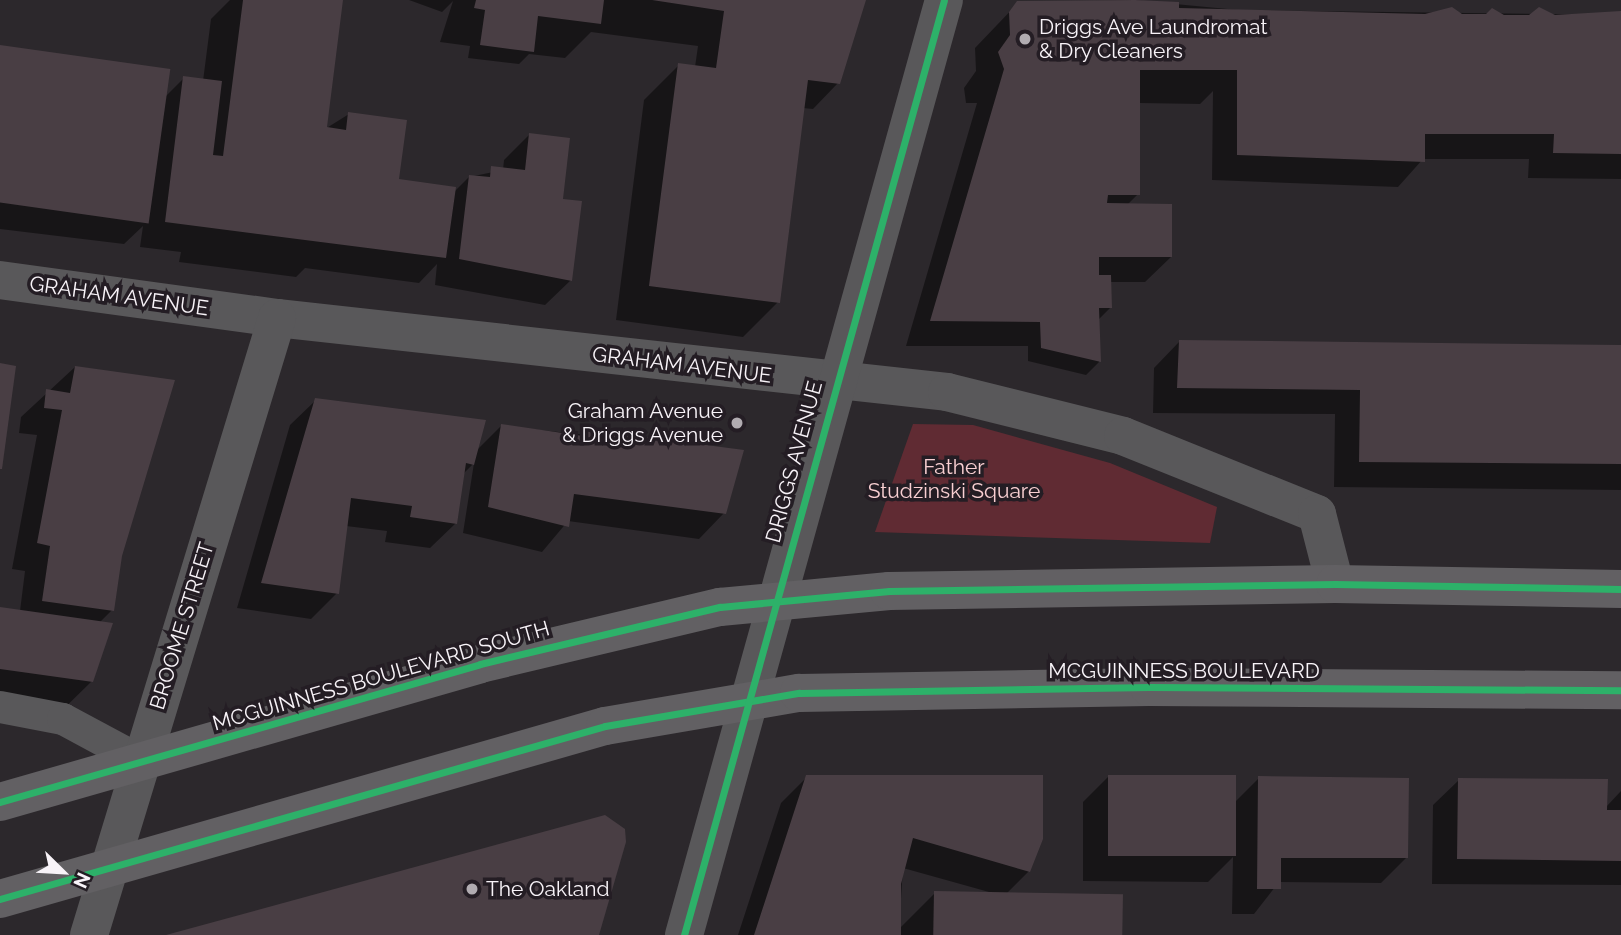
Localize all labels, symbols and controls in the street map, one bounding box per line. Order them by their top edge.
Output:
place label: Driggs Ave Laundromat & Dry Cleaners [1039,14,1268,64]
marker: Driggs Ave Laundromat & Dry Cleaners [1017,31,1033,47]
street label: GRAHAM AVENUE [28,271,210,321]
street label: GRAHAM AVENUE [591,341,773,389]
street label: DRIGGS AVENUE [760,378,828,546]
place label: Graham Avenue & Driggs Avenue [562,398,723,448]
marker: Graham Avenue & Driggs Avenue [729,415,745,431]
park label: Father Studzinski Square [868,454,1040,504]
street label: BROOME STREET [145,539,219,713]
street label: MCGUINNESS BOULEVARD SOUTH [210,616,552,736]
street label: MCGUINNESS BOULEVARD [1048,658,1320,684]
north arrow [28,837,98,907]
text: N [69,869,95,892]
place label: The Oakland [486,876,609,902]
marker: The Oakland [464,881,480,897]

